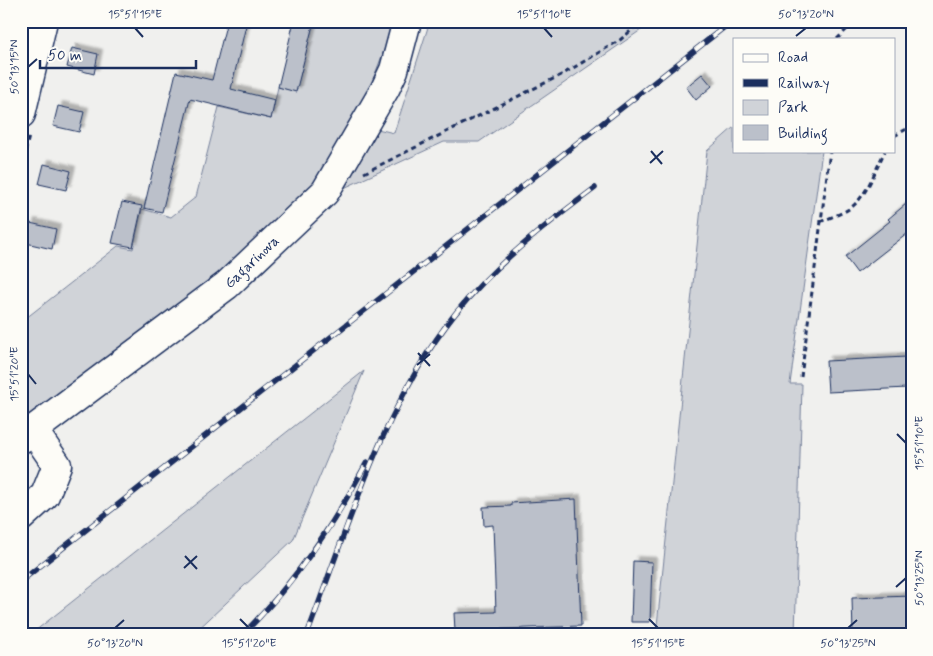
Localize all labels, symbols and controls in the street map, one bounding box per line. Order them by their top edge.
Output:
text: 15°51'15"E [108,7,162,23]
text: 15°51'10"E [517,7,571,23]
text: 50°13'20"N [778,7,834,23]
scale bar [40,38,196,70]
legend [733,38,896,152]
text: 50°13'15"N [7,39,23,95]
text: 50 m [48,46,82,66]
text: Road [778,48,808,68]
text: Railway [778,74,830,94]
text: Park [778,98,808,118]
text: Building [778,124,828,145]
street label: Gagarinova [220,231,284,293]
text: 15°51'20"E [7,347,23,401]
text: 15°51'10"E [912,416,928,470]
text: 50°13'25"N [912,550,928,606]
text: 50°13'20"N [87,636,143,652]
text: 15°51'20"E [222,636,276,652]
text: 15°51'15"E [631,636,685,652]
text: 50°13'25"N [820,636,876,652]

